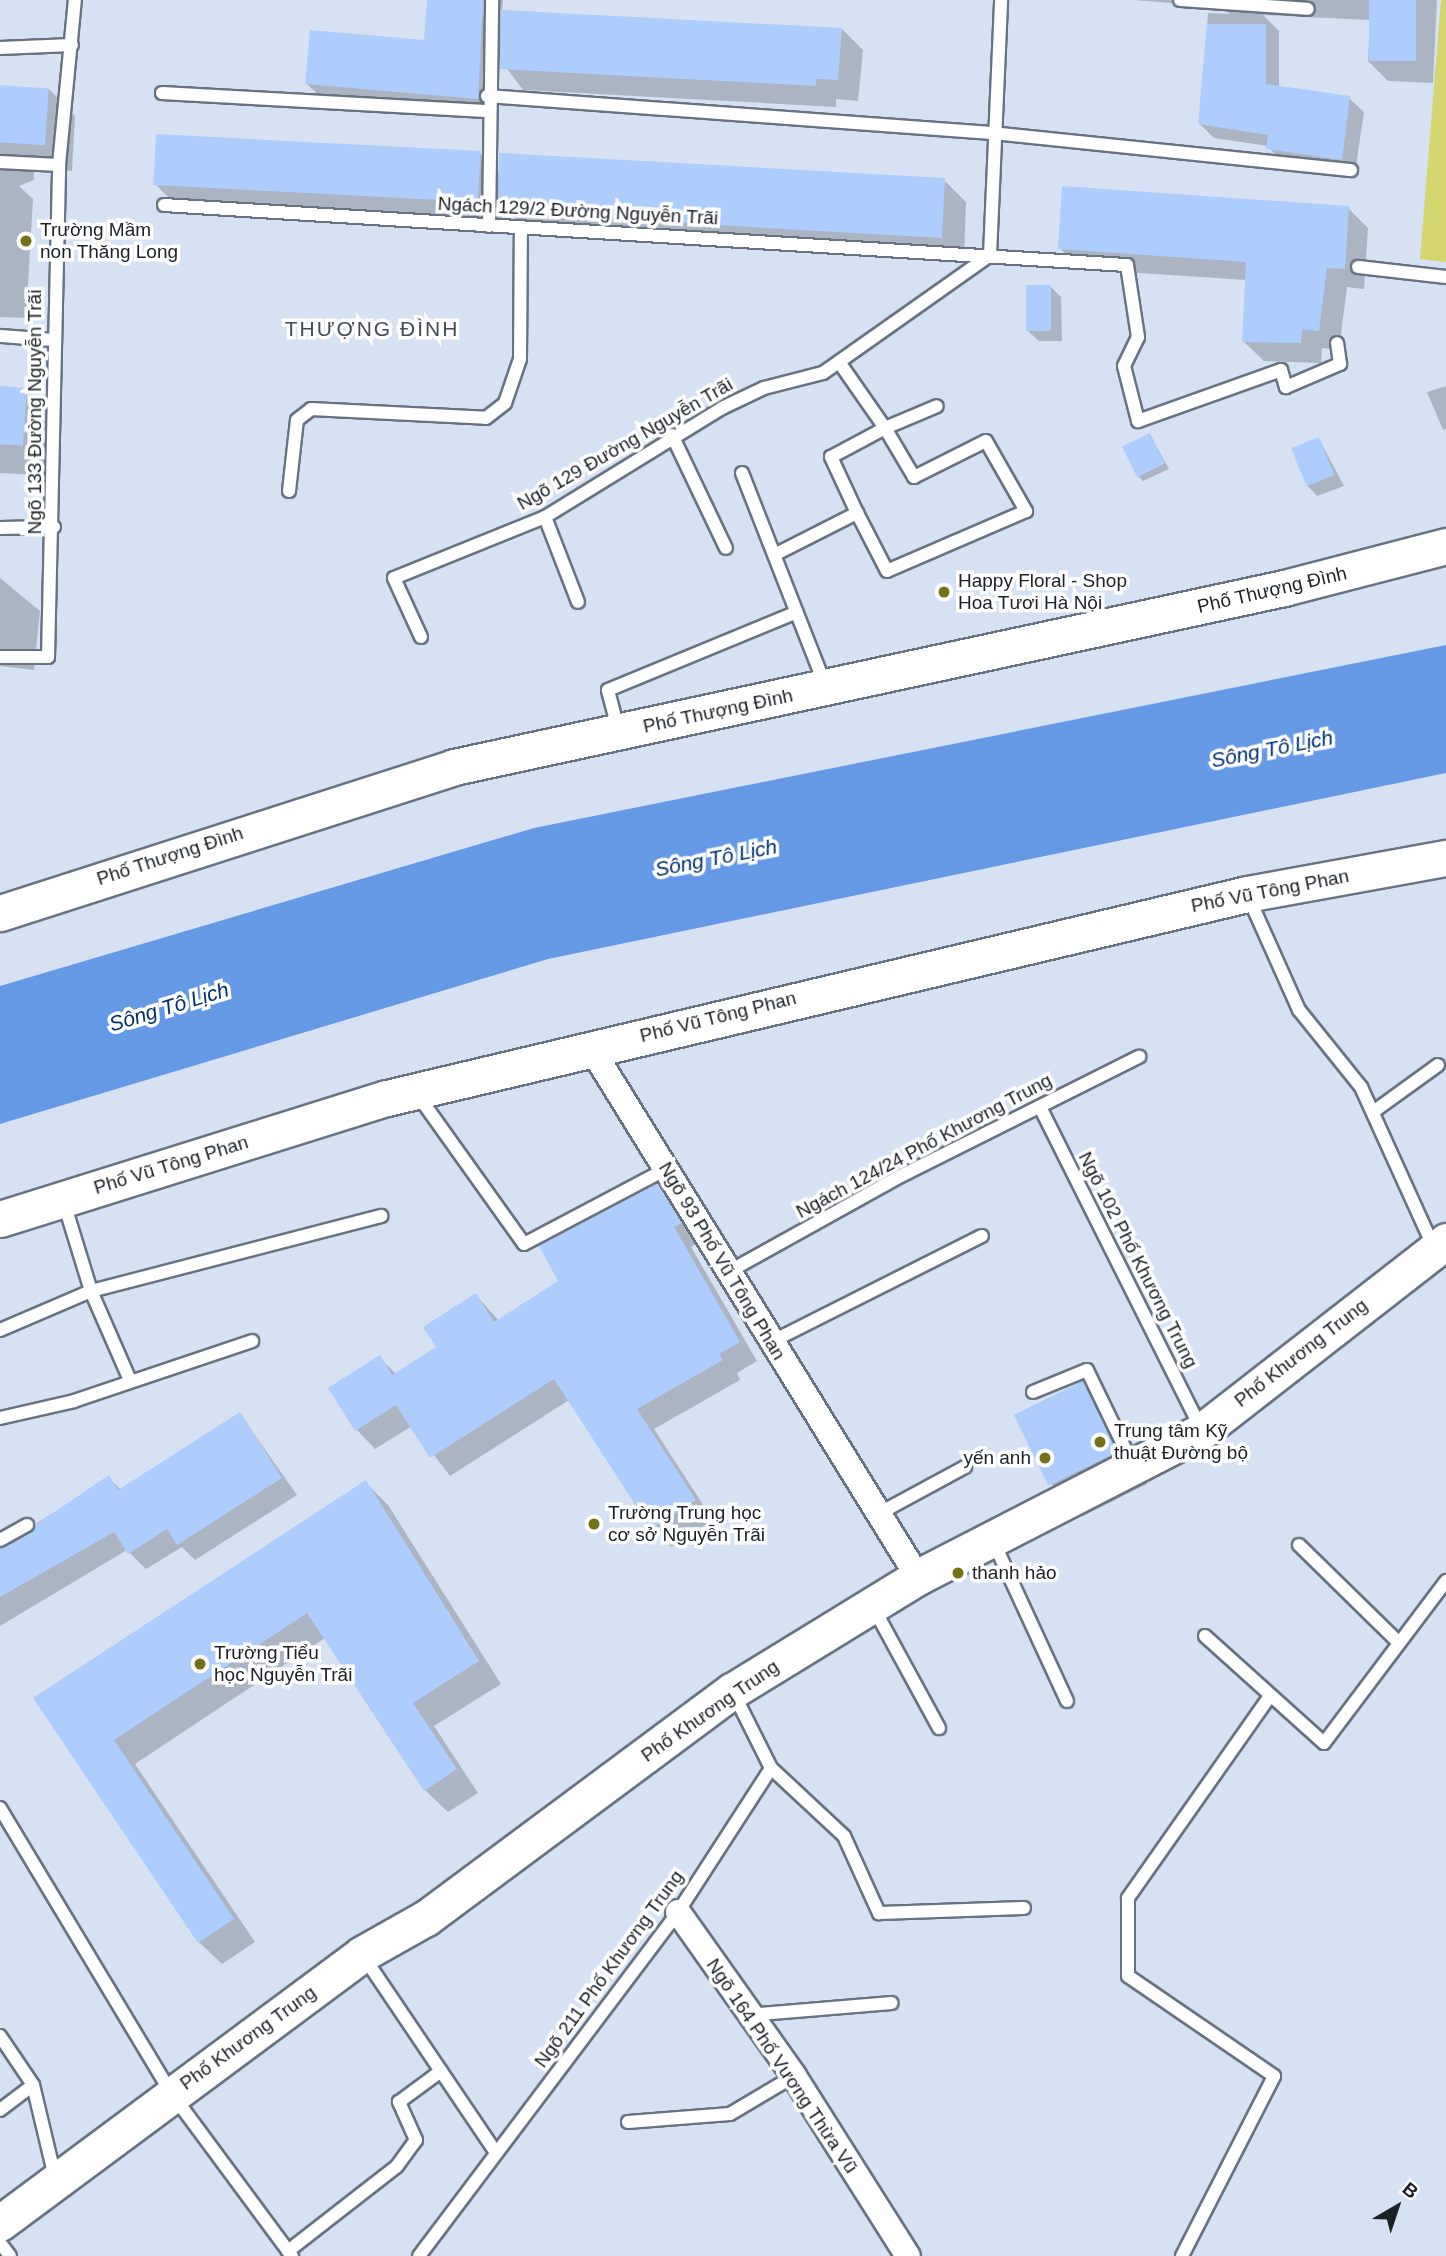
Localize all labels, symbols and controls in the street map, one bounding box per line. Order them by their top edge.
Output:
street label: Ngách 129/2 Đường Nguyễn Trãi [437,192,719,230]
place label: Trường Mầm non Thăng Long [40,219,178,263]
marker: Trường Mầm non Thăng Long [18,233,34,249]
street label: Ngõ 133 Đường Nguyễn Trãi [24,289,46,535]
district label: THƯỢNG ĐÌNH [286,316,458,342]
street label: Ngõ 129 Đường Nguyễn Trãi [513,373,737,515]
street label: Phố Thượng Đình [1195,562,1349,618]
place label: Happy Floral - Shop Hoa Tươi Hà Nội [958,570,1127,614]
marker: Happy Floral - Shop Hoa Tươi Hà Nội [936,584,952,600]
street label: Phố Thượng Đình [641,684,795,738]
water label: Sông Tô Lịch [1209,725,1335,773]
street label: Phố Thượng Đình [94,822,246,890]
water label: Sông Tô Lịch [653,834,779,882]
street label: Phố Vũ Tông Phan [1189,864,1351,918]
water label: Sông Tô Lịch [106,977,232,1037]
street label: Phố Vũ Tông Phan [637,987,799,1047]
street label: Ngách 124/24 Phố Khương Trung [792,1069,1056,1223]
street label: Phố Vũ Tông Phan [91,1131,251,1199]
street label: Ngõ 102 Phố Khương Trung [1073,1148,1203,1372]
street label: Ngõ 93 Phố Vũ Tông Phan [654,1158,790,1364]
street label: Phố Khương Trung [1230,1294,1372,1412]
place label: Trung tâm Kỹ thuật Đường bộ [1114,1420,1248,1464]
marker: Trung tâm Kỹ thuật Đường bộ [1092,1434,1108,1450]
place label: yến anh [963,1447,1031,1469]
marker: yến anh [1037,1450,1053,1466]
place label: Trường Trung học cơ sở Nguyễn Trãi [608,1502,765,1546]
marker: Trường Trung học cơ sở Nguyễn Trãi [586,1516,602,1532]
place label: thanh hảo [972,1562,1057,1584]
marker: thanh hảo [950,1565,966,1581]
place label: Trường Tiểu học Nguyễn Trãi [214,1642,353,1686]
street label: Phố Khương Trung [637,1655,783,1767]
marker: Trường Tiểu học Nguyễn Trãi [192,1656,208,1672]
street label: Ngõ 211 Phố Khương Trung [530,1866,688,2072]
street label: Ngõ 164 Phố Vương Thừa Vũ [701,1954,863,2178]
street label: Phố Khương Trung [175,1981,321,2095]
north arrow [1362,2172,1432,2242]
text: B [1399,2178,1422,2203]

